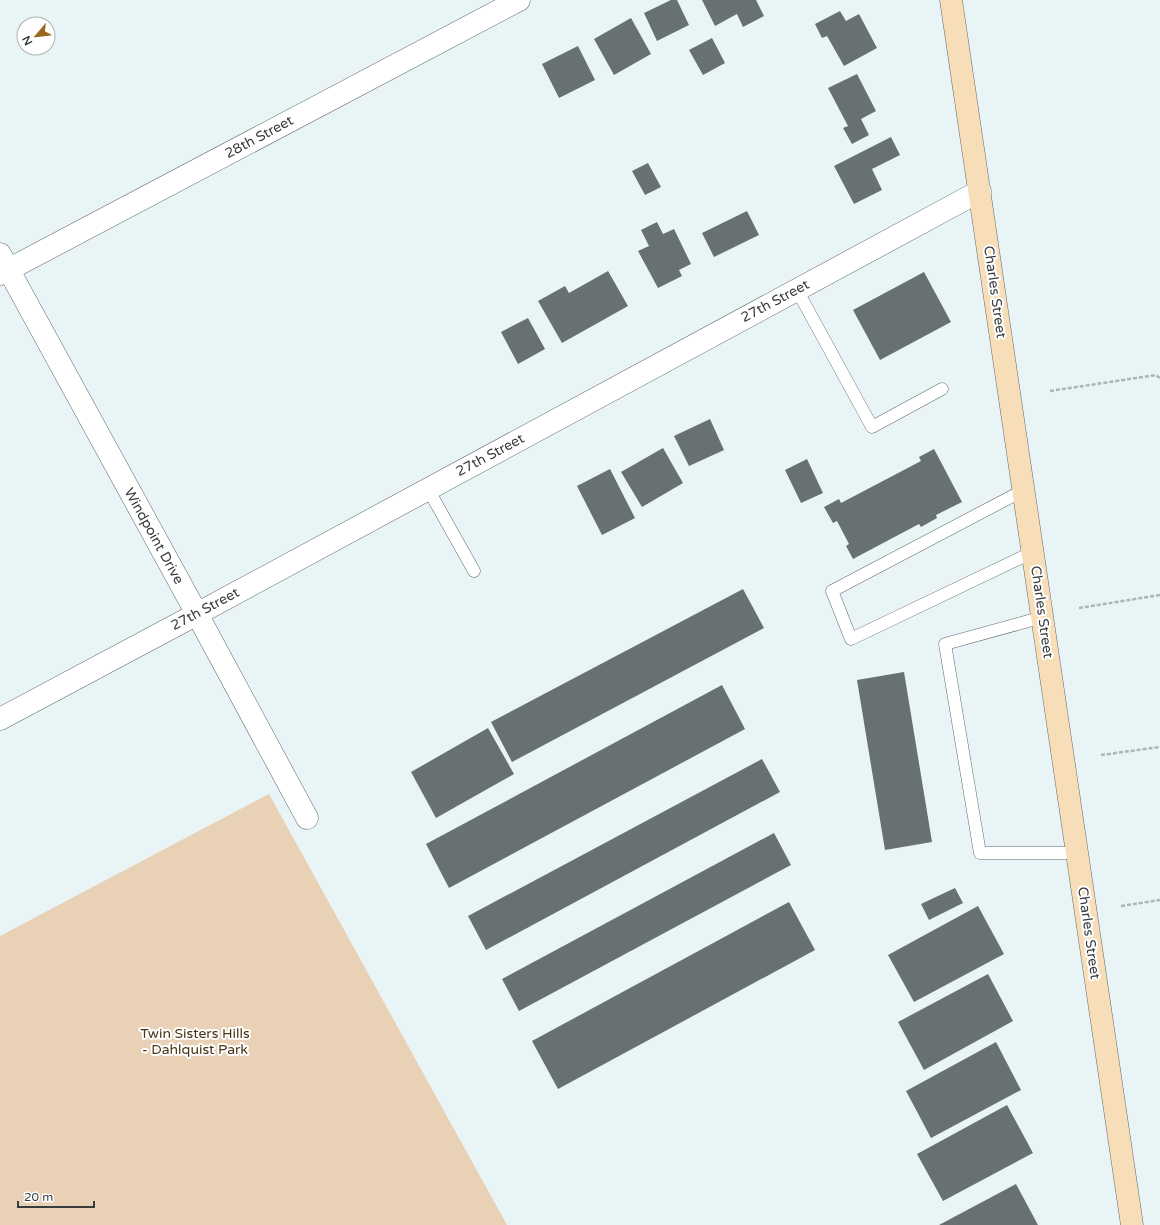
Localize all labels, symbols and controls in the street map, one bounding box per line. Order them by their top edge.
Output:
north arrow [16,16,56,56]
text: N [20,34,35,47]
street label: 28th Street [222,112,297,162]
street label: Charles Street [980,245,1010,340]
street label: 27th Street [738,276,813,326]
street label: 27th Street [453,430,528,480]
street label: Windpoint Drive [120,485,188,587]
street label: Charles Street [1027,565,1057,660]
street label: 27th Street [168,584,243,634]
street label: Charles Street [1074,886,1104,981]
park label: Twin Sisters Hills - Dahlquist Park [140,1025,250,1058]
scale bar [18,1183,94,1209]
text: 20 m [24,1190,53,1204]

